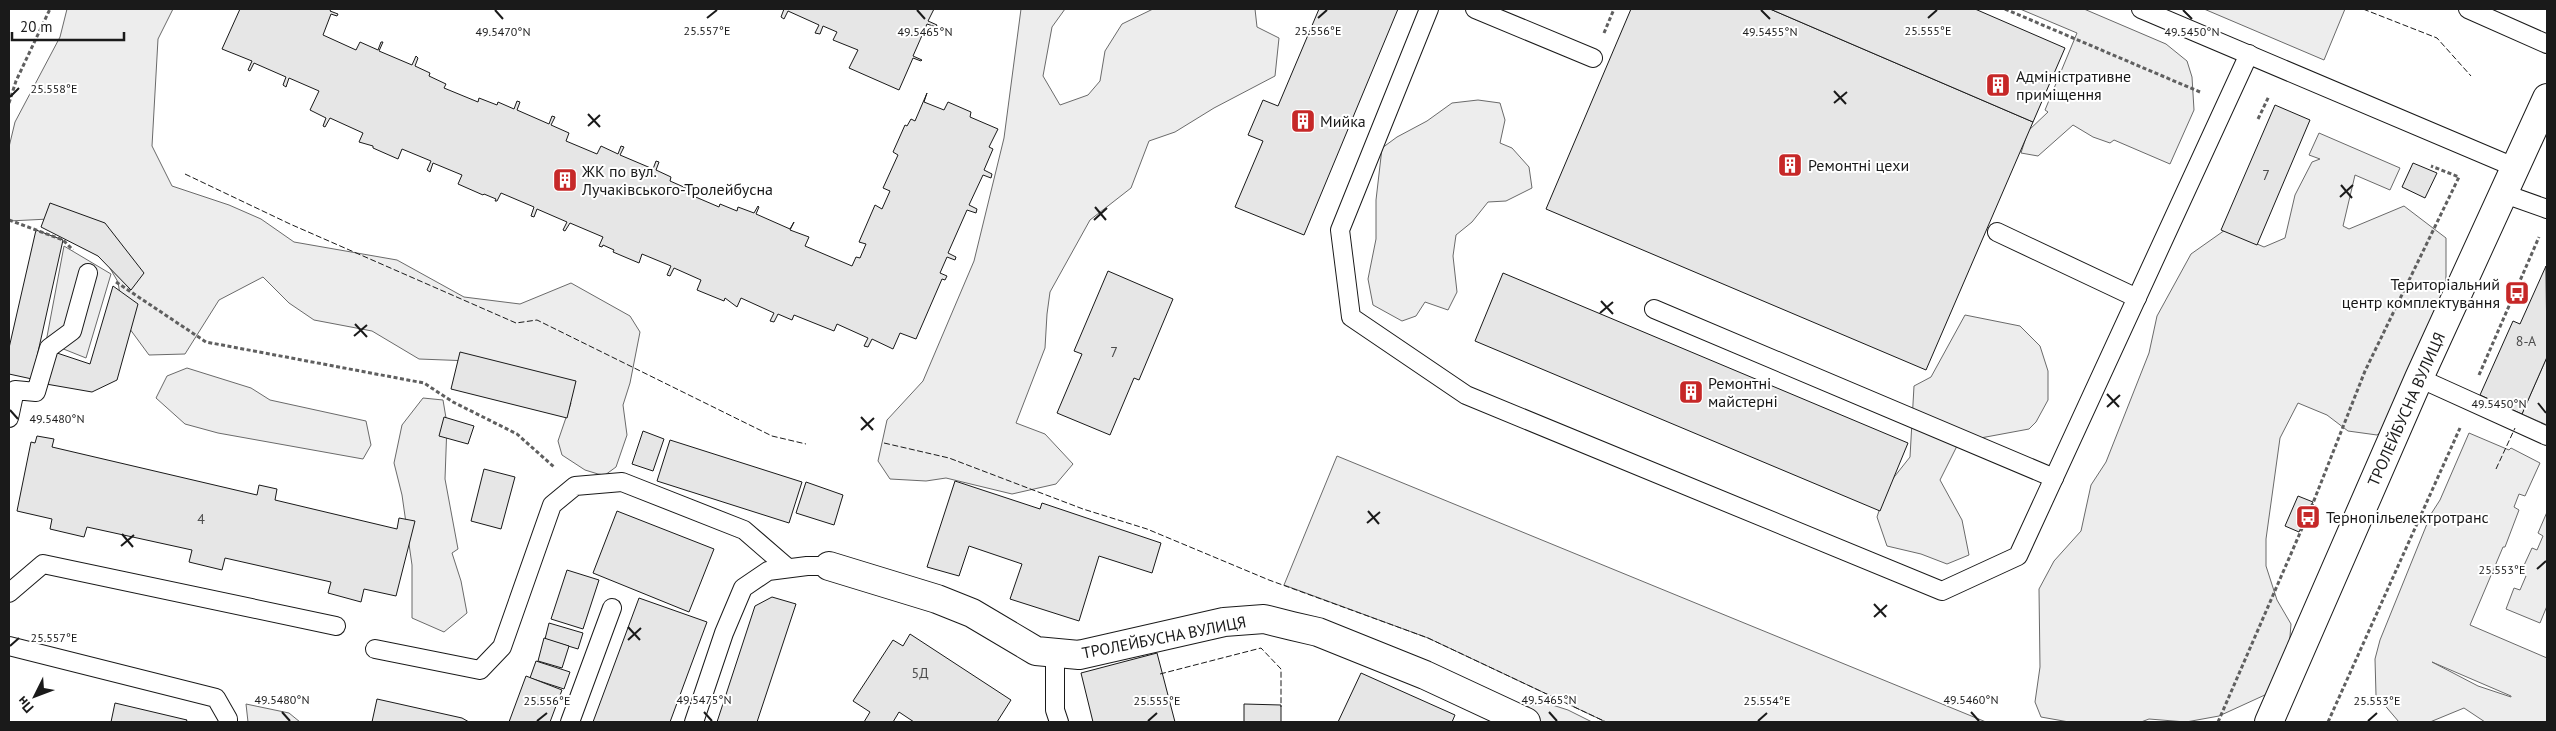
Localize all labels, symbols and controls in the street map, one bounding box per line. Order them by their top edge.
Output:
scale bar [12,10,125,42]
text: 20 m [20,17,53,36]
text: 25.557°E [684,23,730,38]
text: 25.556°E [1295,23,1341,38]
text: 25.555°E [1905,23,1951,38]
text: 49.5470°N [476,24,530,39]
text: 49.5465°N [898,24,952,39]
text: 49.5455°N [1743,24,1797,39]
text: 49.5450°N [2165,24,2219,39]
place label: Адміністративне приміщення [2016,66,2131,104]
building icon: Адміністративне приміщення [1985,72,2011,98]
text: 25.558°E [31,81,77,96]
building icon: Мийка [1290,108,1316,134]
place label: Мийка [1320,111,1366,131]
building icon: Ремонтні цехи [1777,152,1803,178]
place label: Ремонтні цехи [1808,155,1909,175]
place label: ЖК по вул. Лучаківського-Тролейбусна [581,161,773,199]
house number: 7 [2262,166,2270,184]
building icon: ЖК по вул. Лучаківського-Тролейбусна [552,167,578,193]
place label: Територіальний центр комплектування [2342,274,2500,312]
bus stop icon: Територіальний центр комплектування [2504,280,2530,306]
street label: ТРОЛЕЙБУСНА ВУЛИЦЯ [2363,329,2449,489]
house number: 8-А [2516,332,2537,350]
house number: 7 [1110,343,1118,361]
place label: Ремонтні майстерні [1708,373,1778,411]
building icon: Ремонтні майстерні [1678,379,1704,405]
text: 49.5450°N [2472,396,2526,411]
text: 49.5480°N [30,411,84,426]
bus stop icon: Тернопільелектротранс [2295,504,2321,530]
place label: Тернопільелектротранс [2326,507,2489,527]
house number: 4 [197,510,205,528]
text: 25.553°E [2479,562,2525,577]
street label: ТРОЛЕЙБУСНА ВУЛИЦЯ [1080,611,1248,663]
text: 25.557°E [31,630,77,645]
house number: 5Д [912,664,929,682]
north arrow [10,671,60,721]
text: 49.5480°N [255,692,309,707]
text: 49.5475°N [677,692,731,707]
text: 49.5465°N [1522,692,1576,707]
text: 49.5460°N [1944,692,1998,707]
text: Пн [13,693,38,717]
text: 25.556°E [524,693,570,708]
text: 25.555°E [1134,693,1180,708]
text: 25.554°E [1744,693,1790,708]
text: 25.553°E [2354,693,2400,708]

